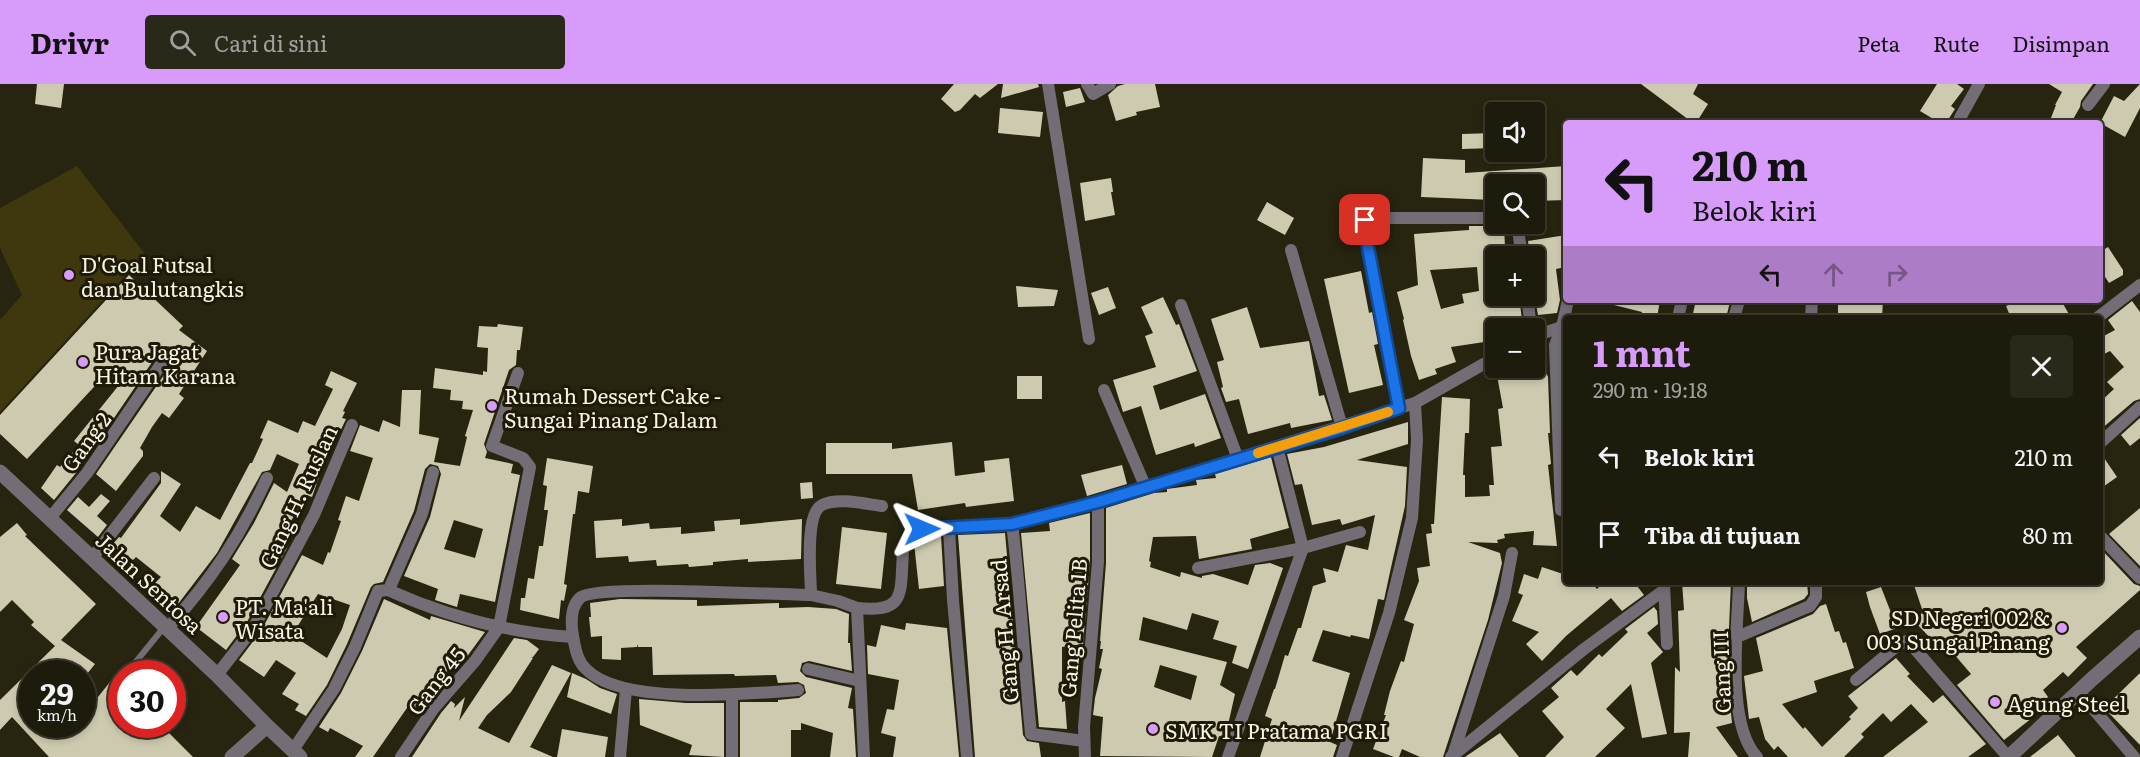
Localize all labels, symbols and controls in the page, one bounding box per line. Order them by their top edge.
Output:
search box [145,15,565,69]
text: Drivr [30,21,109,63]
icon: search [166,26,199,59]
text: Cari di sini [214,26,327,59]
text: Peta [1857,27,1900,58]
text: Rute [1933,27,1979,58]
text: Disimpan [2012,27,2110,58]
map controls [1485,102,1545,378]
button: sound [1485,102,1545,162]
text: 210 m [1692,132,1808,194]
icon: left [1593,144,1671,222]
button: search [1485,174,1545,234]
text: Belok kiri [1692,189,1817,229]
pin [1339,194,1390,245]
icon: arrive [1348,203,1381,236]
button: + [1485,246,1545,306]
place label: D'Goal Futsal dan Bulutangkis [81,248,244,303]
icon: left [1754,258,1787,291]
icon: ahead [1817,258,1850,291]
icon: right [1880,258,1913,291]
marker: D'Goal Futsal dan Bulutangkis [62,268,76,282]
button: − [1485,318,1545,378]
text: 1 mnt [1593,325,1691,378]
place label: Pura Jagat Hitam Karana [95,335,237,390]
button: close [2010,335,2073,398]
marker: Pura Jagat Hitam Karana [76,355,90,369]
text: 290 m · 19:18 [1593,374,1708,404]
place label: Rumah Dessert Cake - Sungai Pinang Dalam [504,379,721,434]
marker: Rumah Dessert Cake - Sungai Pinang Dalam [485,399,499,413]
street label: Gang 2 [53,405,117,477]
street label: Gang H. Ruslan [250,419,344,573]
icon: left [1593,440,1626,473]
text: Belok kiri [1644,440,1755,473]
text: 210 m [2014,440,2073,473]
position arrow [890,497,954,561]
icon: arrive [1593,518,1626,551]
text: Tiba di tujuan [1644,518,1800,551]
text: 80 m [2022,518,2073,551]
street label: Jalan Sentosa [90,524,211,640]
street label: Gang Pelita 1B [1050,557,1094,699]
street label: Gang H. Arsad [981,558,1025,704]
place label: PT. Ma'ali Wisata [235,590,333,645]
place label: SD Negeri 002 & 003 Sungai Pinang [1867,601,2050,656]
marker: PT. Ma'ali Wisata [216,610,230,624]
marker: SD Negeri 002 & 003 Sungai Pinang [2055,621,2069,635]
street label: Gang III [1703,630,1737,714]
street label: Gang 45 [398,639,472,721]
speed limit sign: 30 [108,660,186,738]
text: 29 [40,670,74,714]
place label: Agung Steel [2007,687,2127,718]
marker: Agung Steel [1988,695,2002,709]
text: km/h [37,703,77,726]
place label: SMK TI Pratama PGRI [1165,714,1388,745]
marker: SMK TI Pratama PGRI [1146,722,1160,736]

